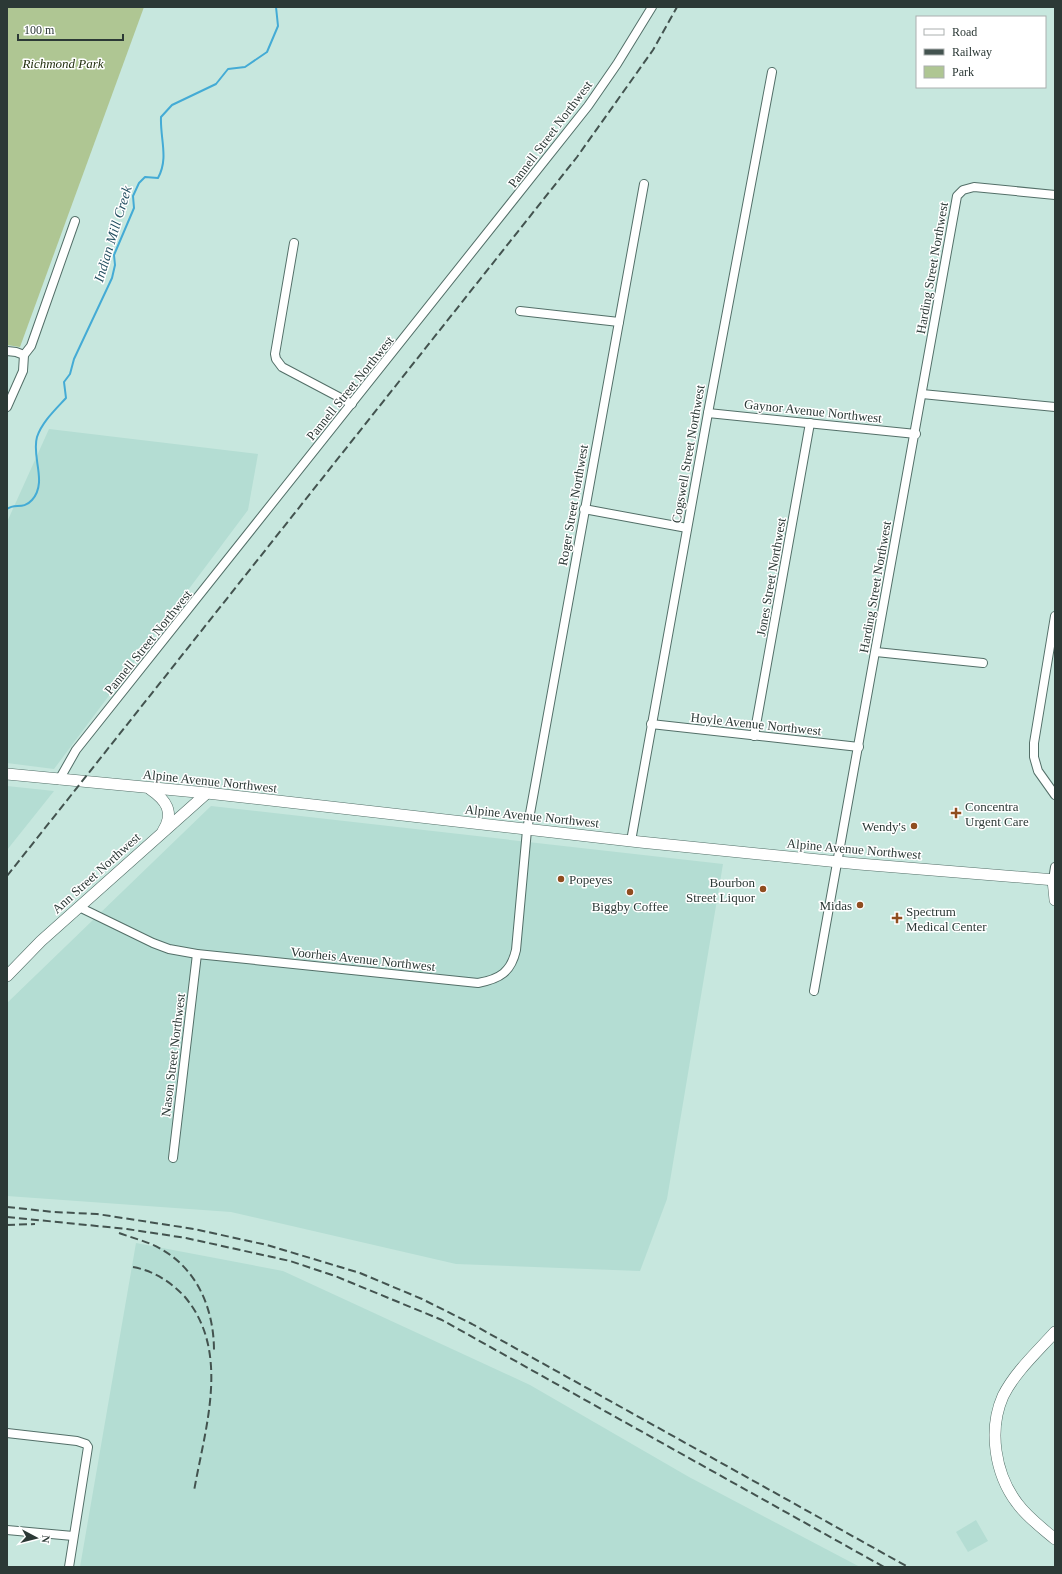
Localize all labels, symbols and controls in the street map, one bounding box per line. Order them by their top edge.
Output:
scale bar [18,16,123,42]
legend [916,16,1046,88]
text: 100 m [24,23,55,37]
text: Road [952,25,977,39]
text: Railway [952,45,992,59]
park label: Richmond Park [21,56,104,71]
text: Park [952,65,974,79]
street label: Pannell Street Northwest [505,77,595,190]
water label: Indian Mill Creek [91,183,135,285]
street label: Harding Street Northwest [913,201,951,335]
street label: Pannell Street Northwest [303,332,397,443]
street label: Cogswell Street Northwest [668,383,708,524]
street label: Gaynor Avenue Northwest [743,396,883,426]
street label: Roger Street Northwest [555,443,591,567]
street label: Jones Street Northwest [753,516,789,637]
street label: Harding Street Northwest [856,520,894,654]
street label: Pannell Street Northwest [101,586,195,697]
street label: Hoyle Avenue Northwest [690,710,822,738]
street label: Alpine Avenue Northwest [142,766,278,796]
place label: Concentra Urgent Care [965,799,1029,829]
street label: Alpine Avenue Northwest [464,801,600,831]
marker: Concentra Urgent Care [950,807,962,819]
place label: Wendy's [862,819,906,834]
marker: Wendy's [909,821,919,831]
street label: Ann Street Northwest [49,829,143,917]
street label: Alpine Avenue Northwest [786,836,922,862]
place label: Popeyes [569,872,612,887]
marker: Popeyes [556,874,566,884]
place label: Bourbon Street Liquor [686,875,756,905]
marker: Bourbon Street Liquor [758,884,768,894]
marker: Biggby Coffee [625,887,635,897]
place label: Midas [820,898,852,913]
place label: Biggby Coffee [592,899,669,914]
marker: Midas [855,900,865,910]
place label: Spectrum Medical Center [906,904,987,934]
marker: Spectrum Medical Center [891,912,903,924]
street label: Voorheis Avenue Northwest [290,944,436,974]
street label: Nason Street Northwest [158,992,188,1118]
north arrow [16,1518,56,1558]
text: N [39,1535,52,1544]

